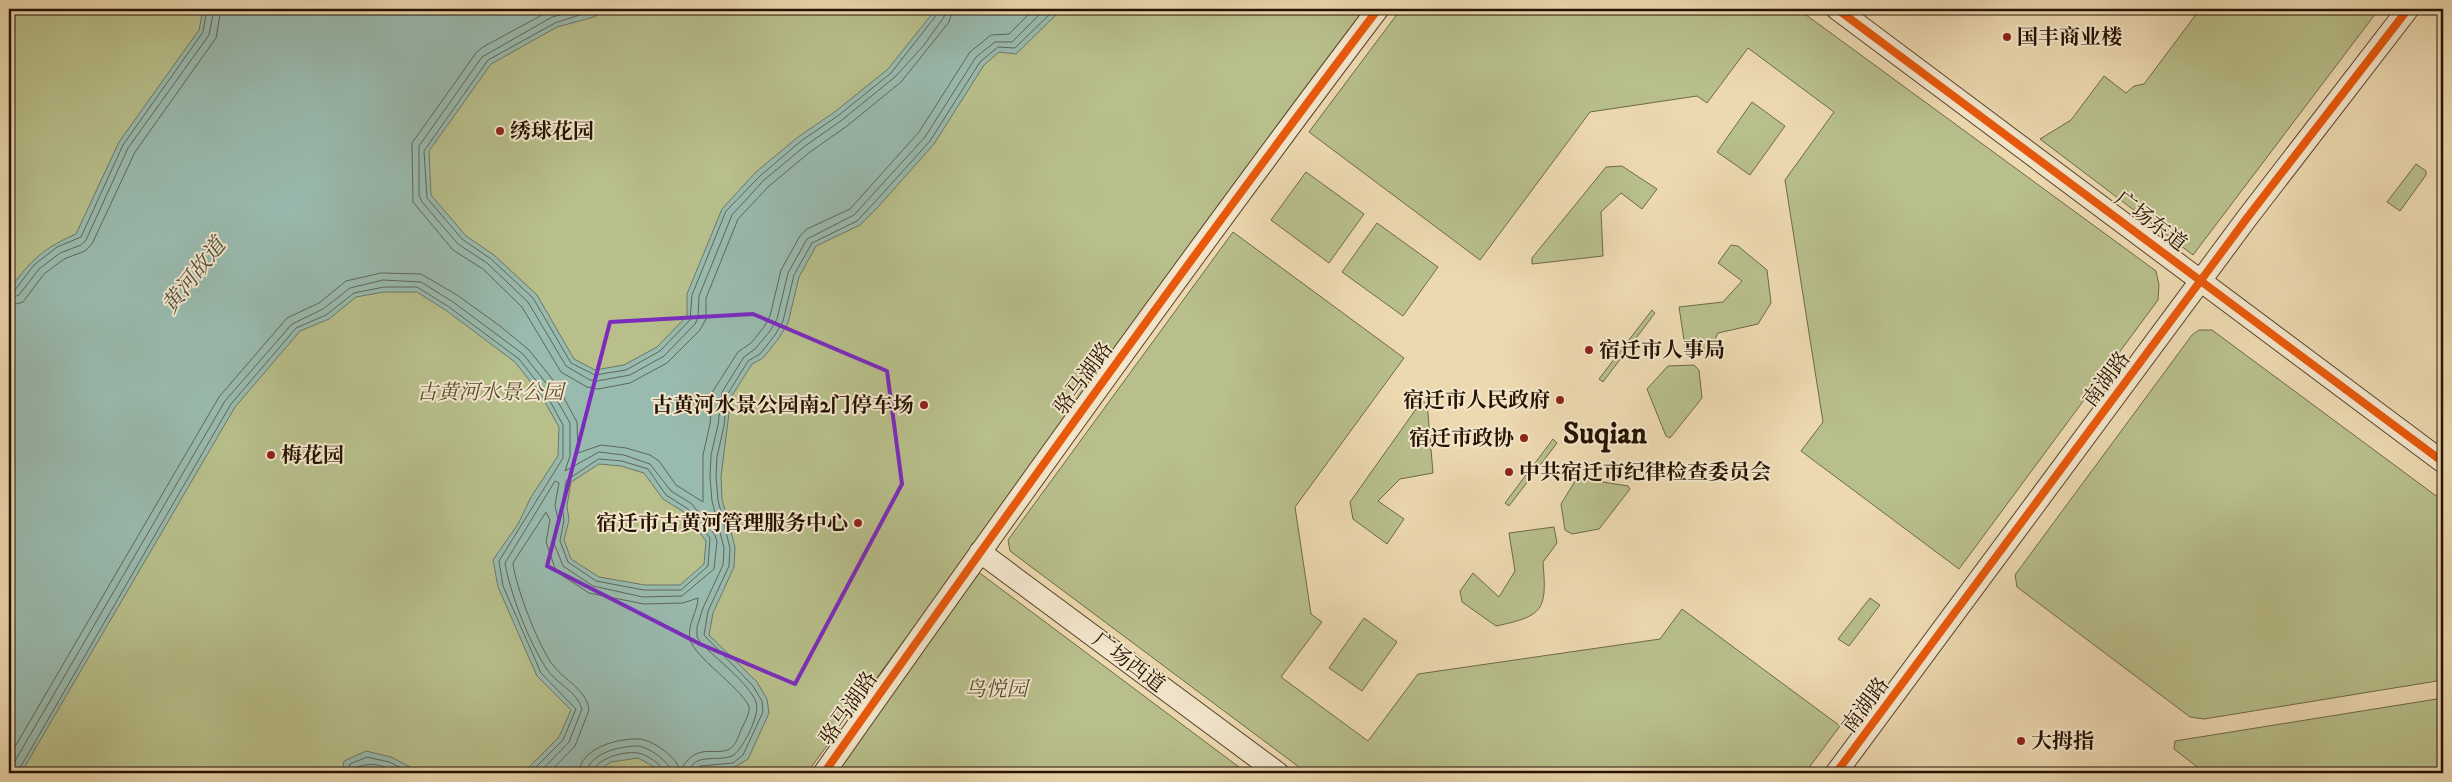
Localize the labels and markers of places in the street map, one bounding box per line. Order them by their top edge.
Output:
place label: 国丰商业楼 [2017,25,2122,51]
marker: 国丰商业楼 [2001,31,2013,43]
place label: 绣球花园 [510,119,594,145]
marker: 绣球花园 [494,125,506,137]
place label: 宿迁市人事局 [1599,338,1725,364]
marker: 宿迁市人事局 [1583,344,1595,356]
place label: 宿迁市人民政府 [1403,388,1550,414]
place label: 古黄河水景公园南2门停车场 [652,393,914,419]
marker: 宿迁市人民政府 [1554,394,1566,406]
marker: 古黄河水景公园南2门停车场 [918,399,930,411]
place label: 宿迁市政协 [1409,426,1514,452]
marker: 宿迁市政协 [1518,432,1530,444]
place label: 梅花园 [281,443,344,469]
marker: 梅花园 [265,449,277,461]
place label: 中共宿迁市纪律检查委员会 [1519,460,1771,486]
marker: 中共宿迁市纪律检查委员会 [1503,466,1515,478]
place label: 宿迁市古黄河管理服务中心 [596,511,848,537]
marker: 宿迁市古黄河管理服务中心 [852,517,864,529]
place label: 大拇指 [2031,729,2094,755]
marker: 大拇指 [2015,735,2027,747]

